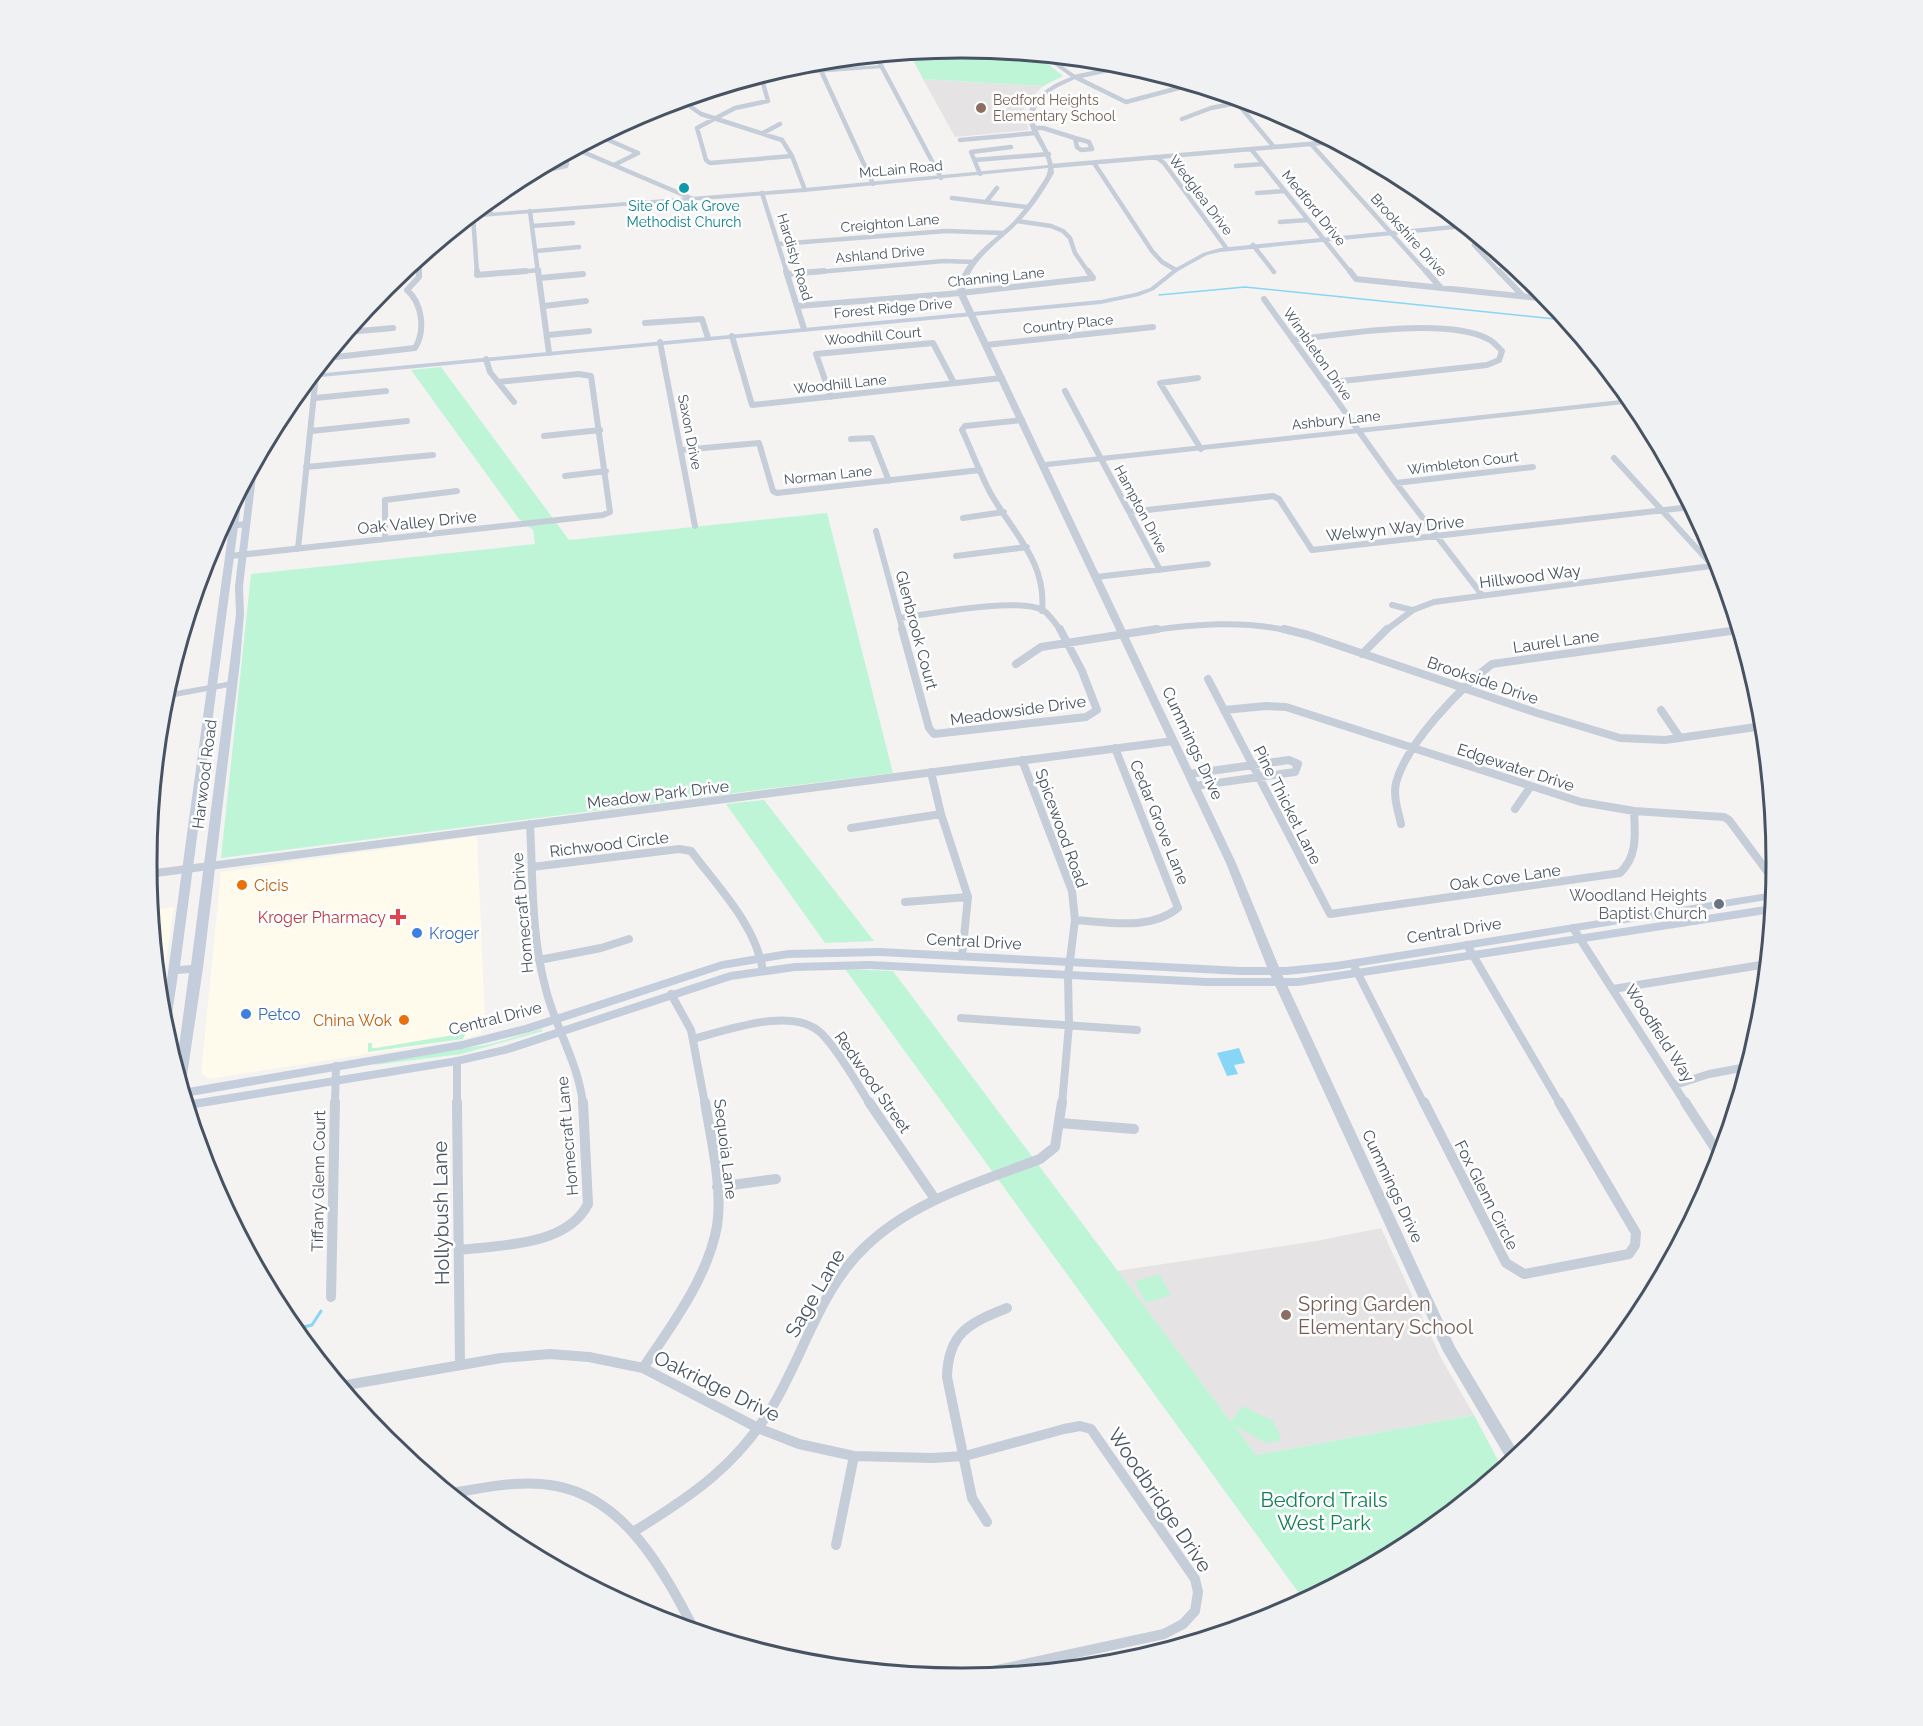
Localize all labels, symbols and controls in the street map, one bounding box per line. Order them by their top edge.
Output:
place label: Bedford Heights Elementary School [993,92,1116,124]
marker: Bedford Heights Elementary School [974,101,988,115]
street label: Wedglea Drive [1166,152,1236,238]
street label: McLain Road [858,157,944,181]
street label: Medford Drive [1279,167,1349,249]
marker: Site of Oak Grove Methodist Church [677,181,691,195]
street label: Brookshire Drive [1368,190,1450,280]
place label: Site of Oak Grove Methodist Church [627,198,741,230]
street label: Creighton Lane [840,211,940,235]
street label: Hardisty Road [774,212,816,302]
street label: Ashland Drive [835,242,925,266]
street label: Channing Lane [947,264,1045,290]
street label: Forest Ridge Drive [833,295,953,321]
street label: Wimbleton Drive [1280,305,1356,403]
street label: Country Place [1022,311,1114,337]
street label: Woodhill Court [824,324,922,348]
street label: Woodhill Lane [793,371,887,397]
street label: Saxon Drive [675,393,705,471]
street label: Ashbury Lane [1291,407,1381,433]
street label: Wimbleton Court [1407,448,1520,478]
street label: Norman Lane [783,462,873,488]
street label: Hampton Drive [1111,462,1171,556]
street label: Oak Valley Drive [356,507,478,538]
street label: Welwyn Way Drive [1325,512,1465,545]
street label: Hillwood Way [1478,561,1582,592]
street label: Glenbrook Court [892,569,942,692]
street label: Laurel Lane [1512,626,1600,657]
street label: Brookside Drive [1425,653,1541,708]
street label: Cummings Drive [1158,684,1227,803]
street label: Meadowside Drive [949,692,1087,729]
street label: Harwood Road [188,718,221,830]
street label: Edgewater Drive [1455,740,1577,795]
street label: Pine Thicket Lane [1249,743,1326,868]
street label: Cedar Grove Lane [1126,757,1193,887]
street label: Spicewood Road [1031,766,1092,890]
street label: Meadow Park Drive [586,776,730,813]
street label: Richwood Circle [548,828,670,861]
street label: Homecraft Drive [508,852,537,974]
street label: Oak Cove Lane [1448,860,1562,895]
place label: Cicis [254,876,289,895]
marker: Cicis [235,878,249,892]
place label: Woodland Heights Baptist Church [1569,886,1707,923]
marker: Woodland Heights Baptist Church [1712,897,1726,911]
place label: Kroger Pharmacy [258,908,386,927]
marker: Kroger Pharmacy [391,910,405,924]
street label: Central Drive [1405,914,1503,947]
place label: Kroger [429,924,479,943]
marker: Kroger [410,926,424,940]
street label: Central Drive [926,930,1022,953]
street label: Woodfield Way [1621,981,1698,1086]
street label: Central Drive [447,998,544,1039]
place label: Petco [258,1005,301,1024]
marker: Petco [239,1007,253,1021]
place label: China Wok [313,1011,393,1030]
marker: China Wok [397,1013,411,1027]
street label: Redwood Street [830,1028,915,1137]
street label: Homecraft Lane [553,1075,582,1196]
street label: Sequoia Lane [710,1098,741,1200]
street label: Tiffany Glenn Court [308,1109,329,1252]
street label: Cummings Drive [1358,1127,1427,1246]
street label: Fox Glenn Circle [1451,1137,1522,1253]
street label: Hollybush Lane [428,1140,454,1285]
street label: Sage Lane [780,1244,850,1342]
place label: Spring Garden Elementary School [1298,1292,1474,1339]
marker: Spring Garden Elementary School [1279,1308,1293,1322]
street label: Oakridge Drive [650,1345,784,1427]
street label: Woodbridge Drive [1103,1423,1217,1577]
park label: Bedford Trails West Park [1260,1488,1388,1535]

